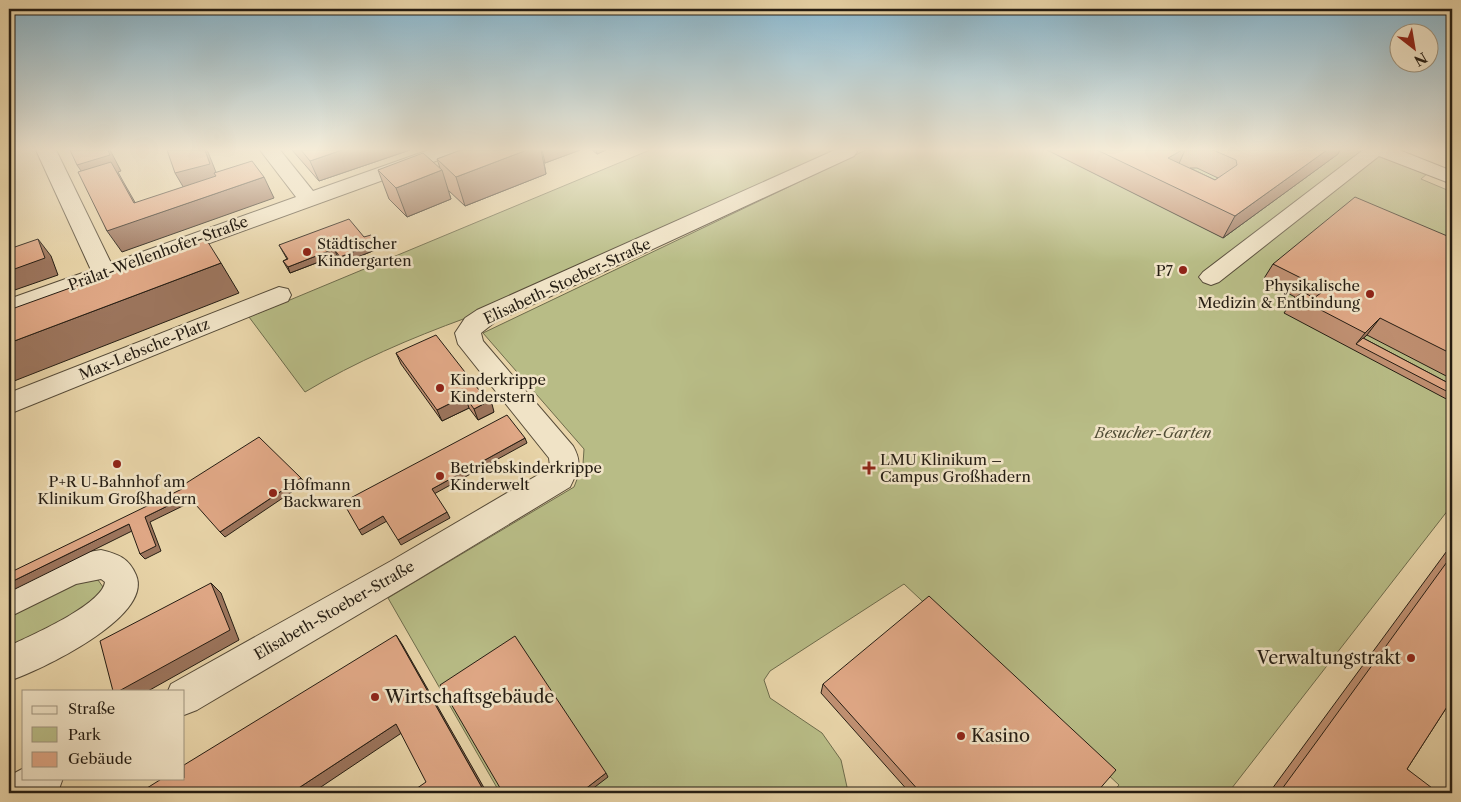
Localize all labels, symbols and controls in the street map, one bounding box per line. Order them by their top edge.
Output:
north arrow [1388,22,1438,72]
text: N [1411,48,1431,70]
street label: Prälat-Wellenhofer-Straße [65,212,251,294]
place label: Städtischer Kindergarten [317,234,412,270]
street label: Elisabeth-Stoeber-Straße [481,234,653,328]
marker: Städtischer Kindergarten [301,246,313,258]
place label: P7 [1156,261,1174,280]
marker: P7 [1177,264,1189,276]
place label: Physikalische Medizin & Entbindung [1198,276,1360,312]
marker: Physikalische Medizin & Entbindung [1364,288,1376,300]
street label: Max-Lebsche-Platz [76,314,212,384]
place label: Kinderkrippe Kinderstern [450,370,546,406]
marker: Kinderkrippe Kinderstern [434,382,446,394]
park label: Besucher-Garten [1093,423,1212,442]
place label: LMU Klinikum – Campus Großhadern [880,450,1031,486]
marker: P+R U-Bahnhof am Klinikum Großhadern [111,458,123,470]
place label: Betriebskinderkrippe Kinderwelt [450,458,602,494]
marker: LMU Klinikum – Campus Großhadern [862,461,876,475]
marker: Betriebskinderkrippe Kinderwelt [434,470,446,482]
place label: P+R U-Bahnhof am Klinikum Großhadern [38,472,197,508]
place label: Hofmann Backwaren [283,475,362,511]
marker: Hofmann Backwaren [267,487,279,499]
street label: Elisabeth-Stoeber-Straße [250,556,418,664]
place label: Verwaltungstrakt [1256,647,1402,669]
marker: Verwaltungstrakt [1405,652,1417,664]
place label: Wirtschaftsgebäude [384,686,554,708]
legend [22,690,185,780]
marker: Wirtschaftsgebäude [369,691,381,703]
text: Straße [68,699,115,718]
text: Park [68,725,102,744]
place label: Kasino [971,725,1030,747]
marker: Kasino [955,730,967,742]
text: Gebäude [68,749,132,768]

